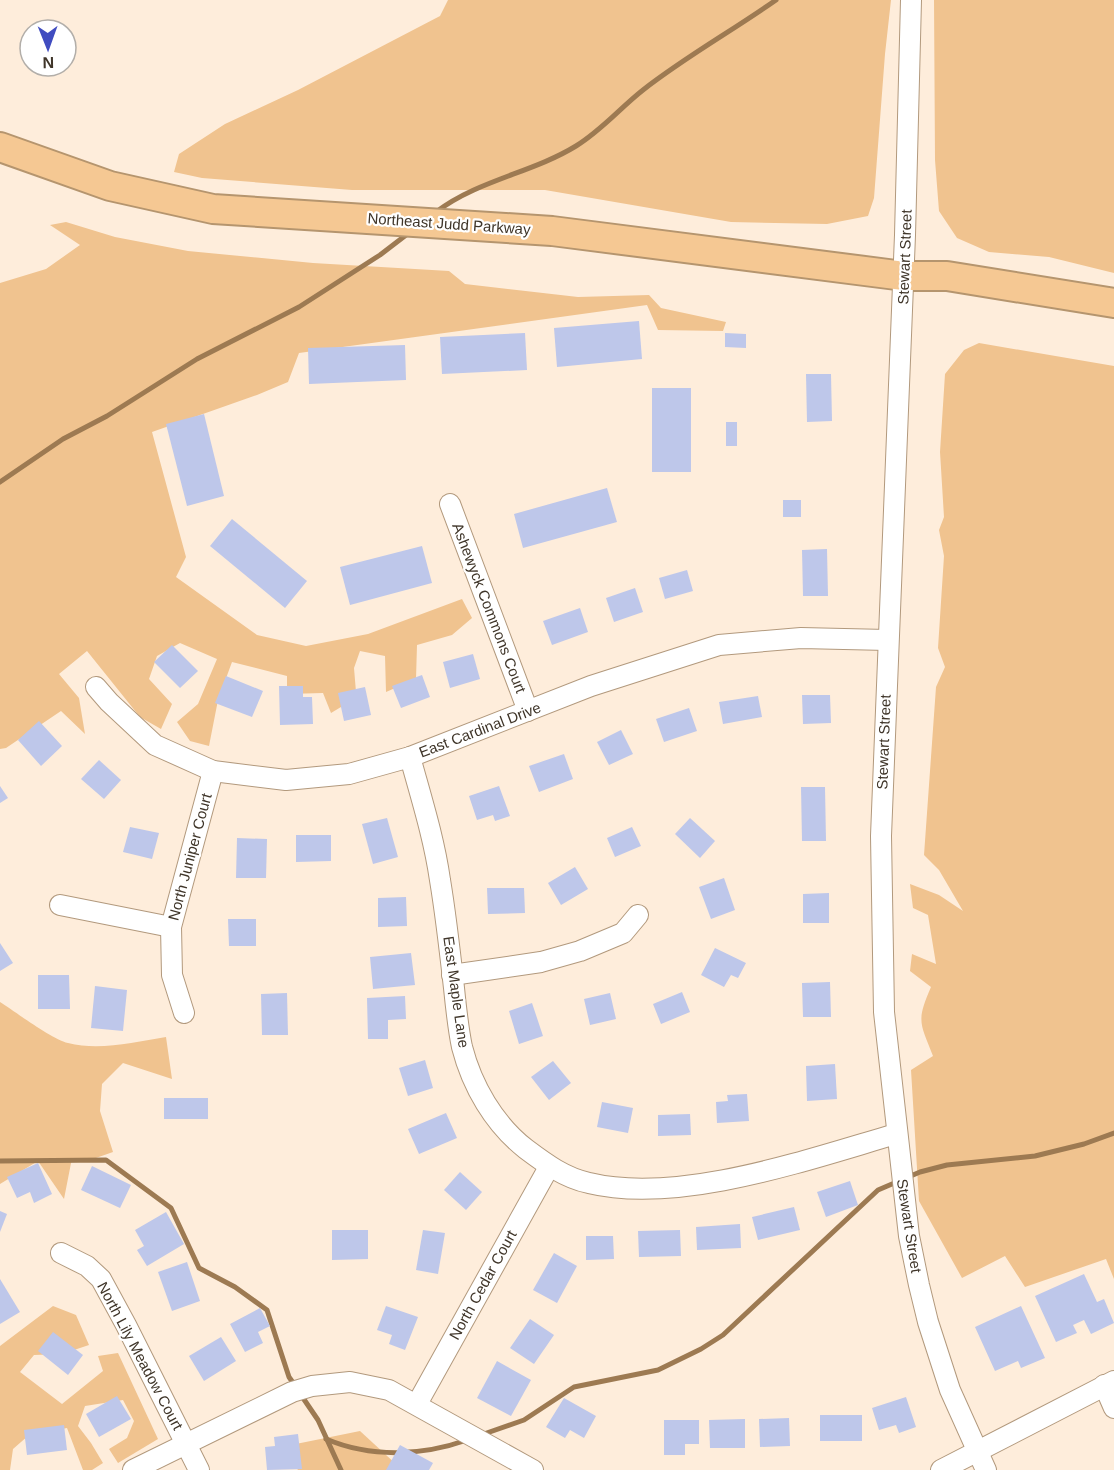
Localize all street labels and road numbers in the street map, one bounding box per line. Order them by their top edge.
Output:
street label: Stewart Street [894,208,915,305]
street label: Northeast Judd Parkway [367,209,532,238]
street label: Ashewyck Commons Court [449,520,530,696]
street label: Stewart Street [873,693,894,790]
street label: East Cardinal Drive [416,698,543,761]
street label: North Juniper Court [164,791,215,922]
street label: East Maple Lane [440,935,473,1049]
street label: Stewart Street [894,1178,925,1275]
street label: North Cedar Court [445,1226,520,1342]
street label: North Lily Meadow Court [94,1279,187,1433]

